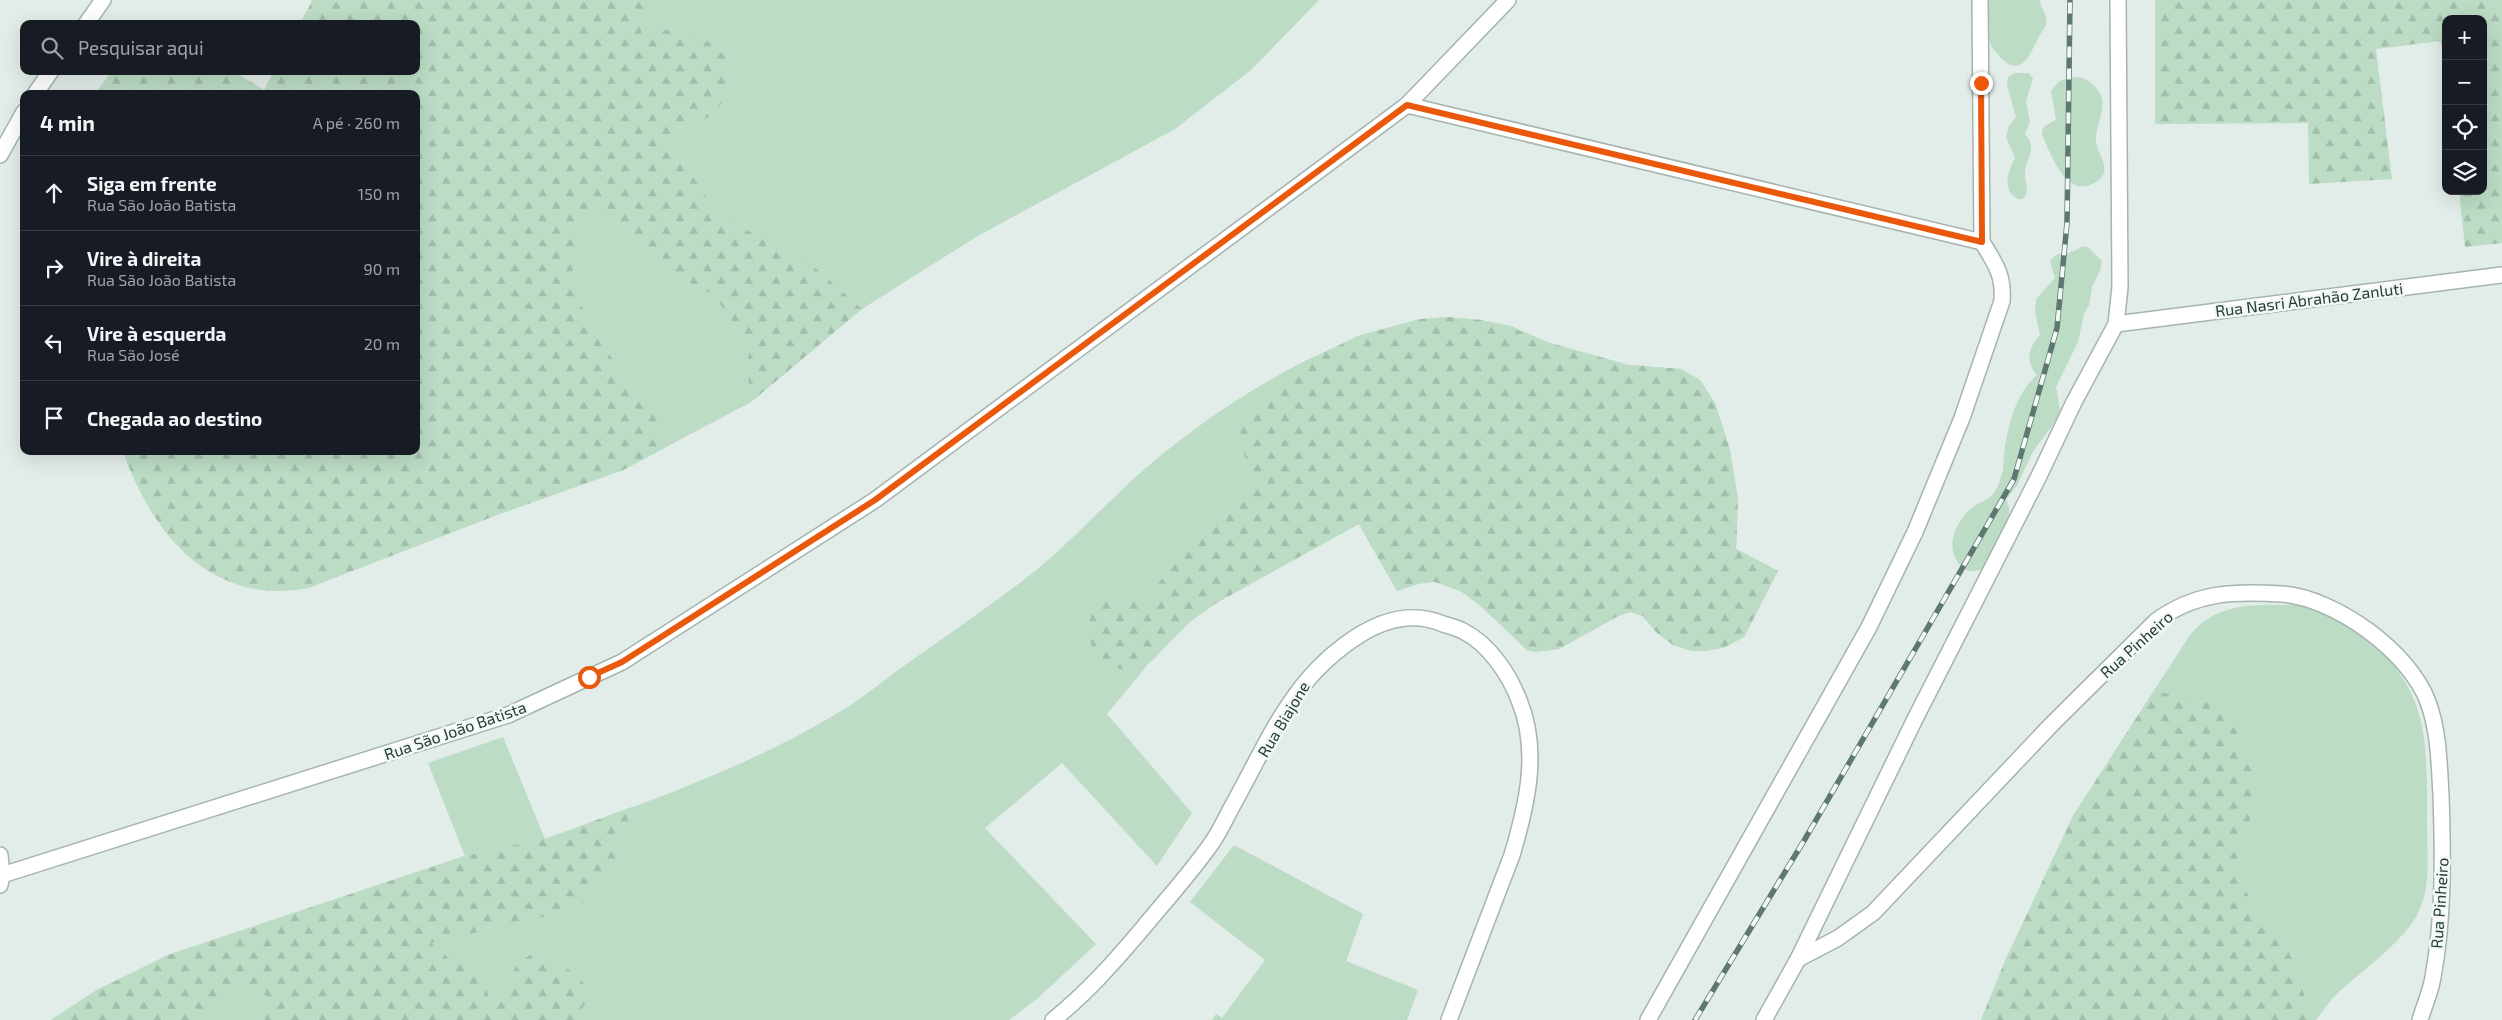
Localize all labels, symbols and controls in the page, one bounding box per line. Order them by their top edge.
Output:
map controls [2442,15,2487,195]
button: + [2442,15,2487,60]
search box [20,20,420,75]
icon: search [38,34,66,62]
text: Pesquisar aqui [78,36,204,59]
button: − [2442,60,2487,105]
route end [1970,72,1993,95]
button: locate [2442,105,2487,150]
text: 4 min [40,110,95,135]
text: A pé · 260 m [313,113,400,132]
button: layers [2442,150,2487,195]
text: Siga em frente [87,172,217,195]
icon: ahead [40,179,68,207]
text: 150 m [358,184,400,203]
text: Rua São João Batista [87,195,236,214]
text: Vire à direita [87,247,201,270]
icon: right [40,254,68,282]
text: 90 m [364,259,400,278]
text: Rua São João Batista [87,270,236,289]
street label: Rua Nasri Abrahão Zanluti [2214,278,2404,320]
text: Vire à esquerda [87,322,226,345]
icon: left [40,329,68,357]
text: 20 m [364,334,400,353]
text: Rua São José [87,345,180,364]
icon: arrive [40,404,68,432]
text: Chegada ao destino [87,407,262,430]
street label: Rua Pinheiro [2096,606,2176,682]
route start [578,666,601,689]
street label: Rua Biajone [1253,678,1314,761]
street label: Rua São João Batista [381,697,529,763]
street label: Rua Pinheiro [2426,857,2452,949]

